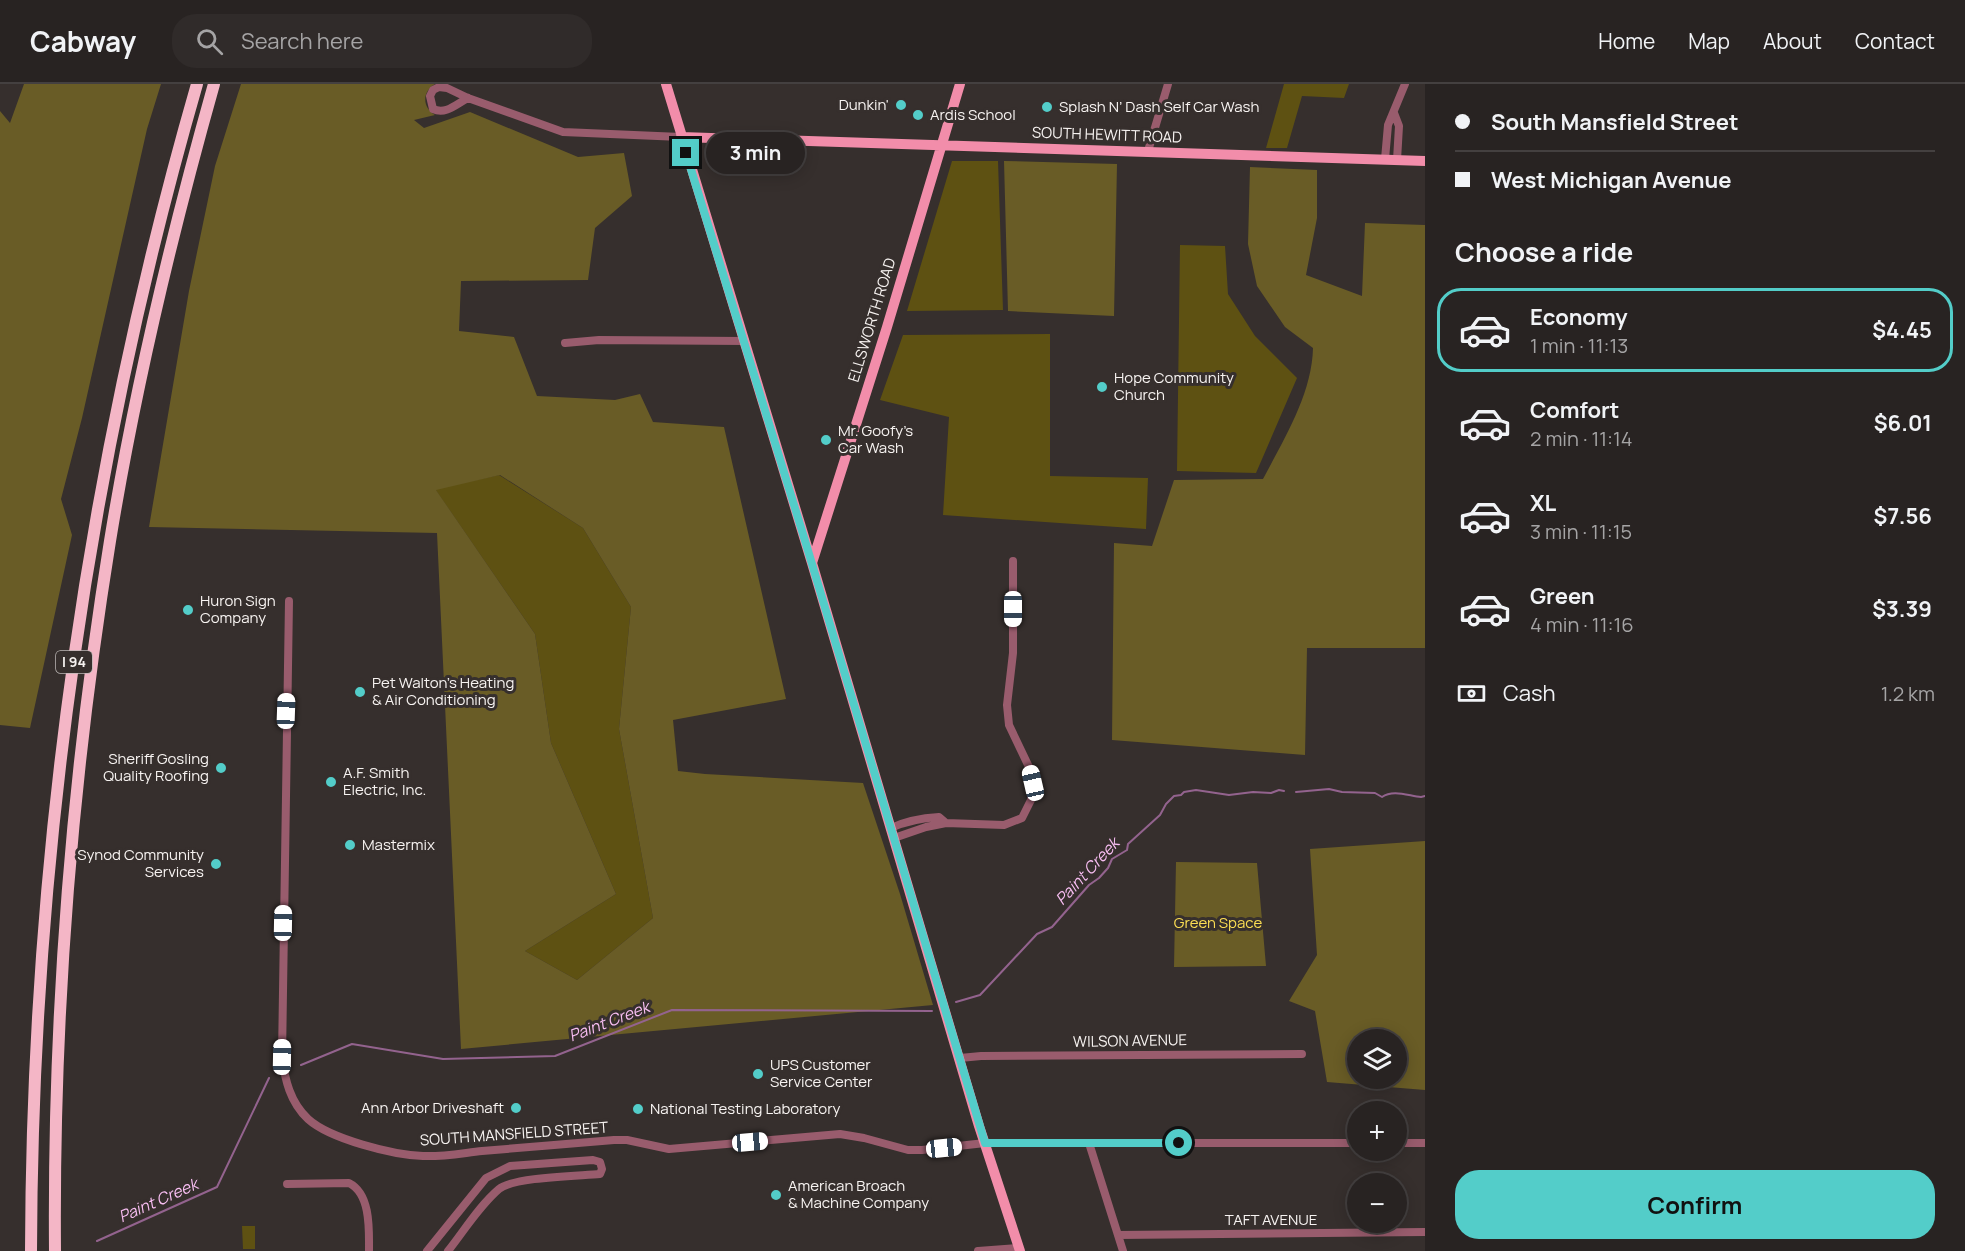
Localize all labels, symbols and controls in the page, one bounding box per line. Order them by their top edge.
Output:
search box [172,14,592,68]
text: Cabway [30,22,136,60]
icon: search [193,25,226,58]
text: Search here [241,26,363,56]
text: Home [1598,27,1655,55]
text: Map [1688,27,1730,55]
text: About [1763,27,1822,55]
text: Contact [1855,27,1935,55]
place label: Dunkin' [839,94,889,115]
place label: Splash N’ Dash Self Car Wash [1059,96,1259,117]
marker: Dunkin' [894,98,908,112]
marker: Splash N’ Dash Self Car Wash [1040,100,1054,114]
place label: Ardis School [930,104,1016,125]
text: South Mansfield Street [1491,107,1738,137]
marker: Ardis School [911,108,925,122]
street label: SOUTH HEWITT ROAD [1032,121,1182,148]
callout: 3 min [707,132,806,174]
route end [672,139,699,166]
text: 3 min [730,139,781,166]
text: West Michigan Avenue [1491,165,1731,195]
text: Choose a ride [1455,233,1633,270]
street label: ELLSWORTH ROAD [843,255,900,384]
text: Economy [1530,302,1628,332]
icon: car [1458,303,1512,357]
text: $4.45 [1872,315,1932,345]
text: 1 min · 11:13 [1530,332,1628,359]
place label: Hope Community Church [1114,367,1234,405]
marker: Hope Community Church [1095,380,1109,394]
text: Comfort [1530,395,1619,425]
icon: car [1458,396,1512,450]
text: $6.01 [1874,408,1932,438]
place label: Mr. Goofy’s Car Wash [838,420,913,458]
text: 2 min · 11:14 [1530,425,1633,452]
marker: Mr. Goofy’s Car Wash [819,433,833,447]
text: XL [1530,488,1556,518]
icon: car [1458,489,1512,543]
text: $7.56 [1874,501,1932,531]
text: 3 min · 11:15 [1530,518,1632,545]
text: Green [1530,581,1595,611]
icon: car [1458,582,1512,636]
place label: Huron Sign Company [200,590,276,628]
car [1004,591,1022,627]
text: $3.39 [1872,594,1932,624]
marker: Huron Sign Company [181,603,195,617]
text: 4 min · 11:16 [1530,611,1634,638]
road number: I 94 [56,651,92,673]
place label: Pet Walton's Heating & Air Conditioning [372,672,514,710]
icon: cash [1455,677,1488,710]
text: Cash [1503,678,1556,708]
text: 1.2 km [1881,680,1935,707]
marker: Pet Walton's Heating & Air Conditioning [353,685,367,699]
car [276,693,296,729]
place label: Sheriff Gosling Quality Roofing [103,748,209,786]
marker: Sheriff Gosling Quality Roofing [214,761,228,775]
place label: A.F. Smith Electric, Inc. [343,762,426,800]
car [1020,763,1046,803]
marker: A.F. Smith Electric, Inc. [324,775,338,789]
water label: Paint Creek [1050,831,1125,909]
place label: Mastermix [362,834,435,855]
marker: Mastermix [343,838,357,852]
place label: Synod Community Services [77,844,204,882]
marker: Synod Community Services [209,857,223,871]
car [274,905,292,941]
park label: Green Space [1174,912,1262,933]
water label: Paint Creek [566,995,654,1046]
street label: WILSON AVENUE [1073,1029,1187,1052]
map controls [1347,1029,1407,1233]
button: layers [1347,1029,1407,1089]
car [273,1039,291,1075]
place label: UPS Customer Service Center [770,1054,873,1092]
marker: UPS Customer Service Center [751,1067,765,1081]
place label: Ann Arbor Driveshaft [361,1097,504,1118]
place label: National Testing Laboratory [650,1098,840,1119]
marker: Ann Arbor Driveshaft [509,1101,523,1115]
button: + [1347,1101,1407,1161]
marker: National Testing Laboratory [631,1102,645,1116]
street label: SOUTH MANSFIELD STREET [419,1116,609,1151]
route start [1165,1129,1192,1156]
car [731,1131,769,1153]
car [925,1137,963,1159]
button: Confirm [1455,1170,1935,1239]
water label: Paint Creek [115,1172,203,1227]
button: − [1347,1173,1407,1233]
place label: American Broach & Machine Company [788,1175,929,1213]
marker: American Broach & Machine Company [769,1188,783,1202]
street label: TAFT AVENUE [1225,1209,1317,1230]

